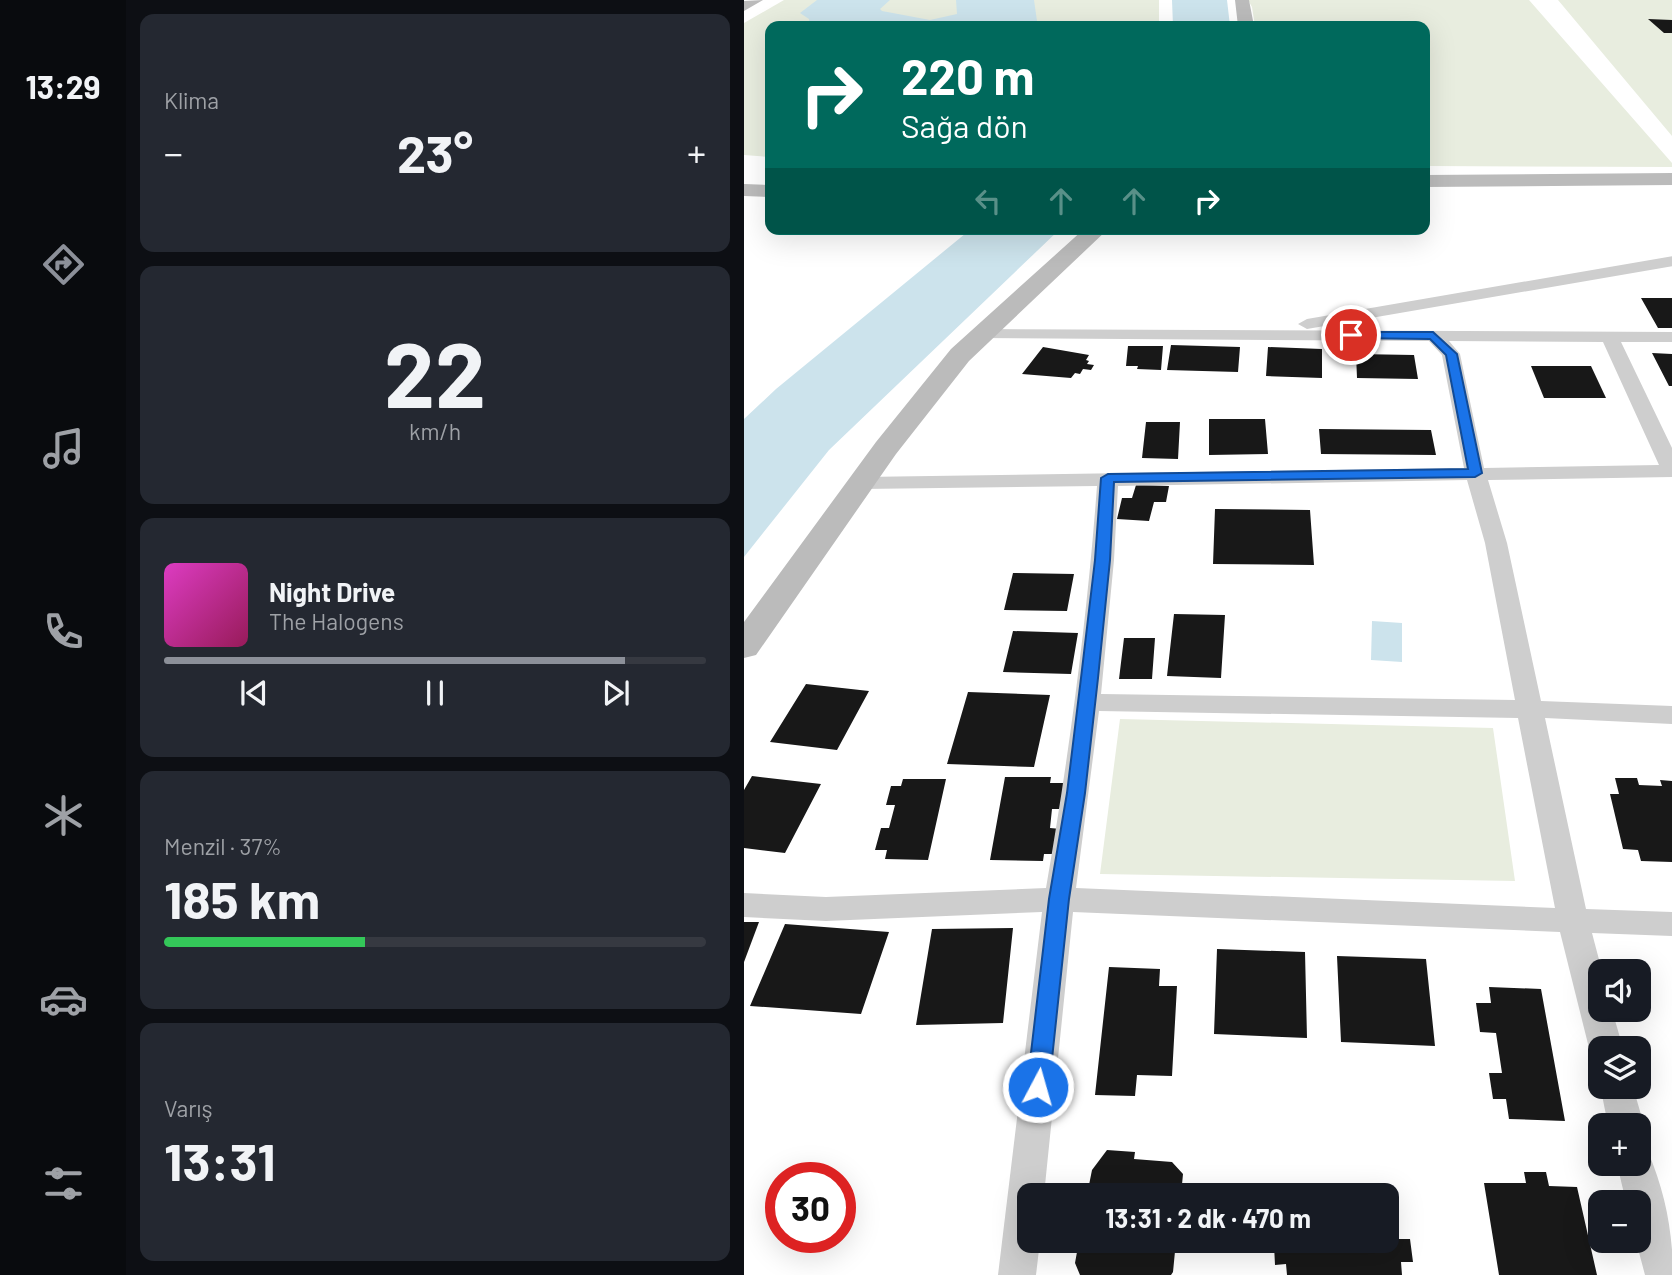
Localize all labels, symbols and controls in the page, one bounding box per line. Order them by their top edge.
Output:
text: 220 m [901,46,1035,105]
icon: right [786,49,877,140]
text: 13:29 [25,67,101,105]
text: Klima [164,86,219,114]
text: Sağa dön [901,106,1028,144]
text: 23° [397,121,473,183]
text: − [164,129,183,175]
text: + [687,129,706,175]
icon: left [969,182,1007,220]
icon: ahead [1042,182,1080,220]
icon: ahead [1115,182,1153,220]
icon: right [1188,182,1226,220]
icon: directions [39,240,88,289]
pin [1321,305,1381,365]
icon: arrive [1332,316,1370,354]
text: 22 [384,317,486,426]
text: km/h [409,417,461,445]
icon: music [39,424,88,473]
text: Night Drive [269,576,395,607]
icon: phone [39,607,88,656]
text: The Halogens [269,607,404,635]
icon: previous [235,674,273,712]
icon: pause [416,674,454,712]
icon: next [597,674,635,712]
icon: climate [39,791,88,840]
text: Menzil · 37% [164,832,282,860]
text: 185 km [164,867,320,929]
map controls [1588,959,1651,1253]
button: sound [1588,959,1651,1022]
icon: car [39,975,88,1024]
button: layers [1588,1036,1651,1099]
position arrow [1001,1050,1075,1124]
text: Varış [164,1094,213,1122]
button: + [1588,1113,1651,1176]
text: 13:31 [164,1129,276,1191]
icon: filters [39,1159,88,1208]
speed limit sign: 30 [765,1162,856,1253]
button: − [1588,1190,1651,1253]
text: 13:31 · 2 dk · 470 m [1105,1202,1311,1233]

